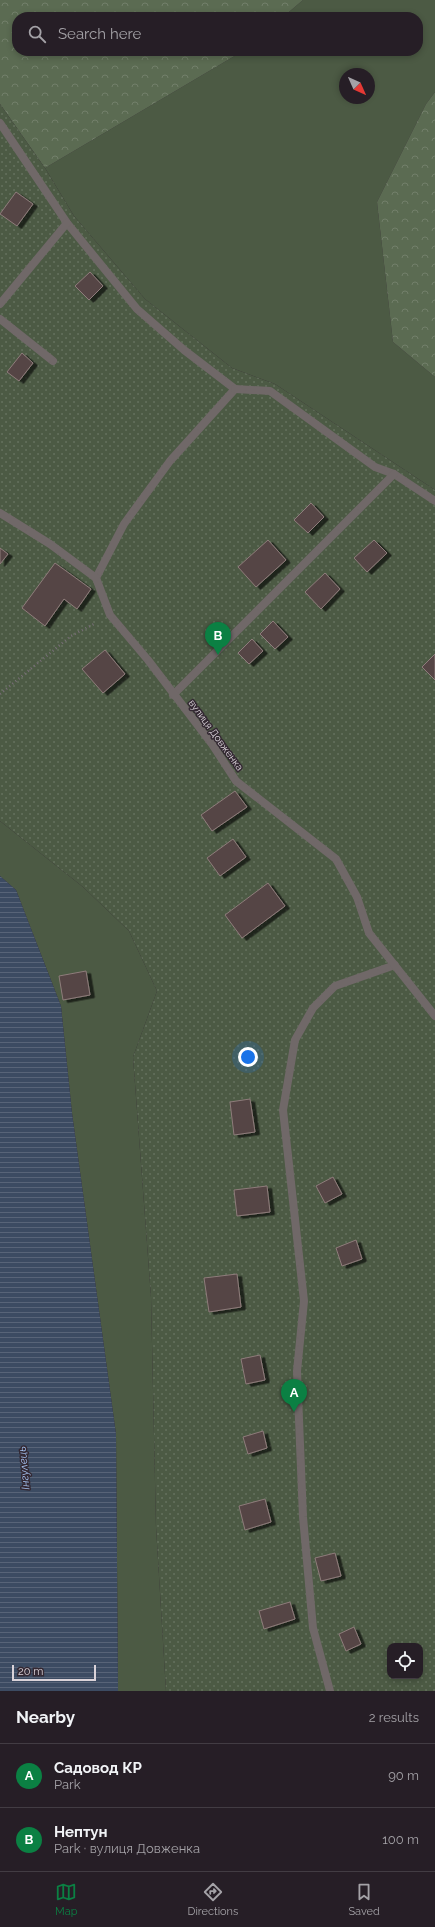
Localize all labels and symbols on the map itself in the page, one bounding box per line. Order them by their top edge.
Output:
north arrow [339,68,375,104]
pin: B [205,622,231,655]
street label: вулиця Довженка [187,697,245,773]
your location [238,1047,258,1067]
pin: A [281,1379,307,1412]
water label: Інгулець [16,1446,32,1490]
scale bar [12,1663,96,1682]

